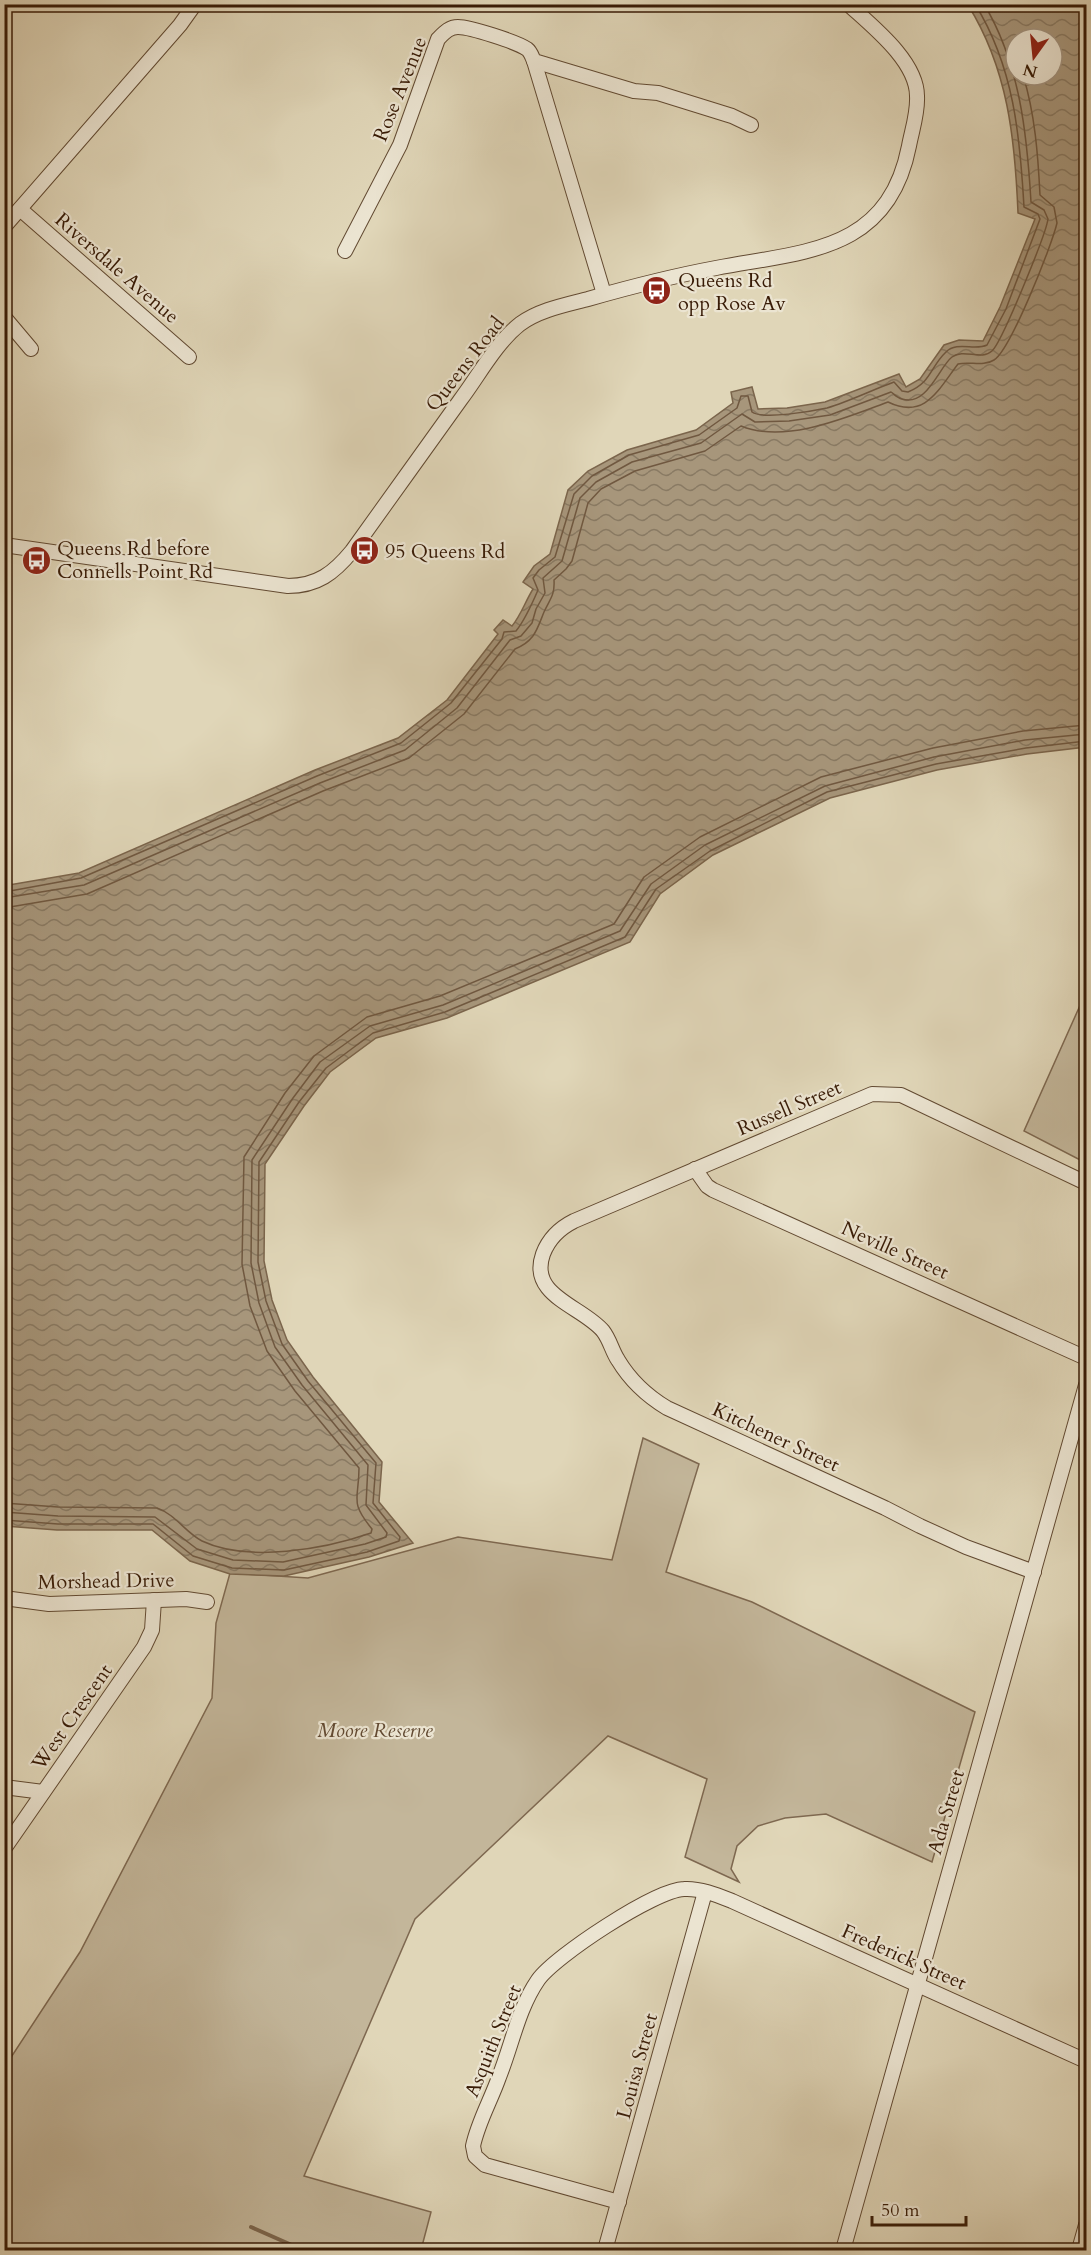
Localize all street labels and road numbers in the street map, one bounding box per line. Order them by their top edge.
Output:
street label: Rose Avenue [367,33,433,145]
street label: Riversdale Avenue [49,207,185,329]
street label: Queens Road [419,311,511,417]
street label: Russell Street [733,1074,846,1142]
street label: Neville Street [837,1214,953,1286]
street label: Kitchener Street [708,1396,845,1479]
street label: Morshead Drive [37,1566,175,1596]
street label: West Crescent [25,1658,119,1776]
street label: Ada Street [921,1766,971,1858]
street label: Frederick Street [837,1917,971,1997]
street label: Asquith Street [458,1980,528,2101]
street label: Louisa Street [610,2010,664,2122]

